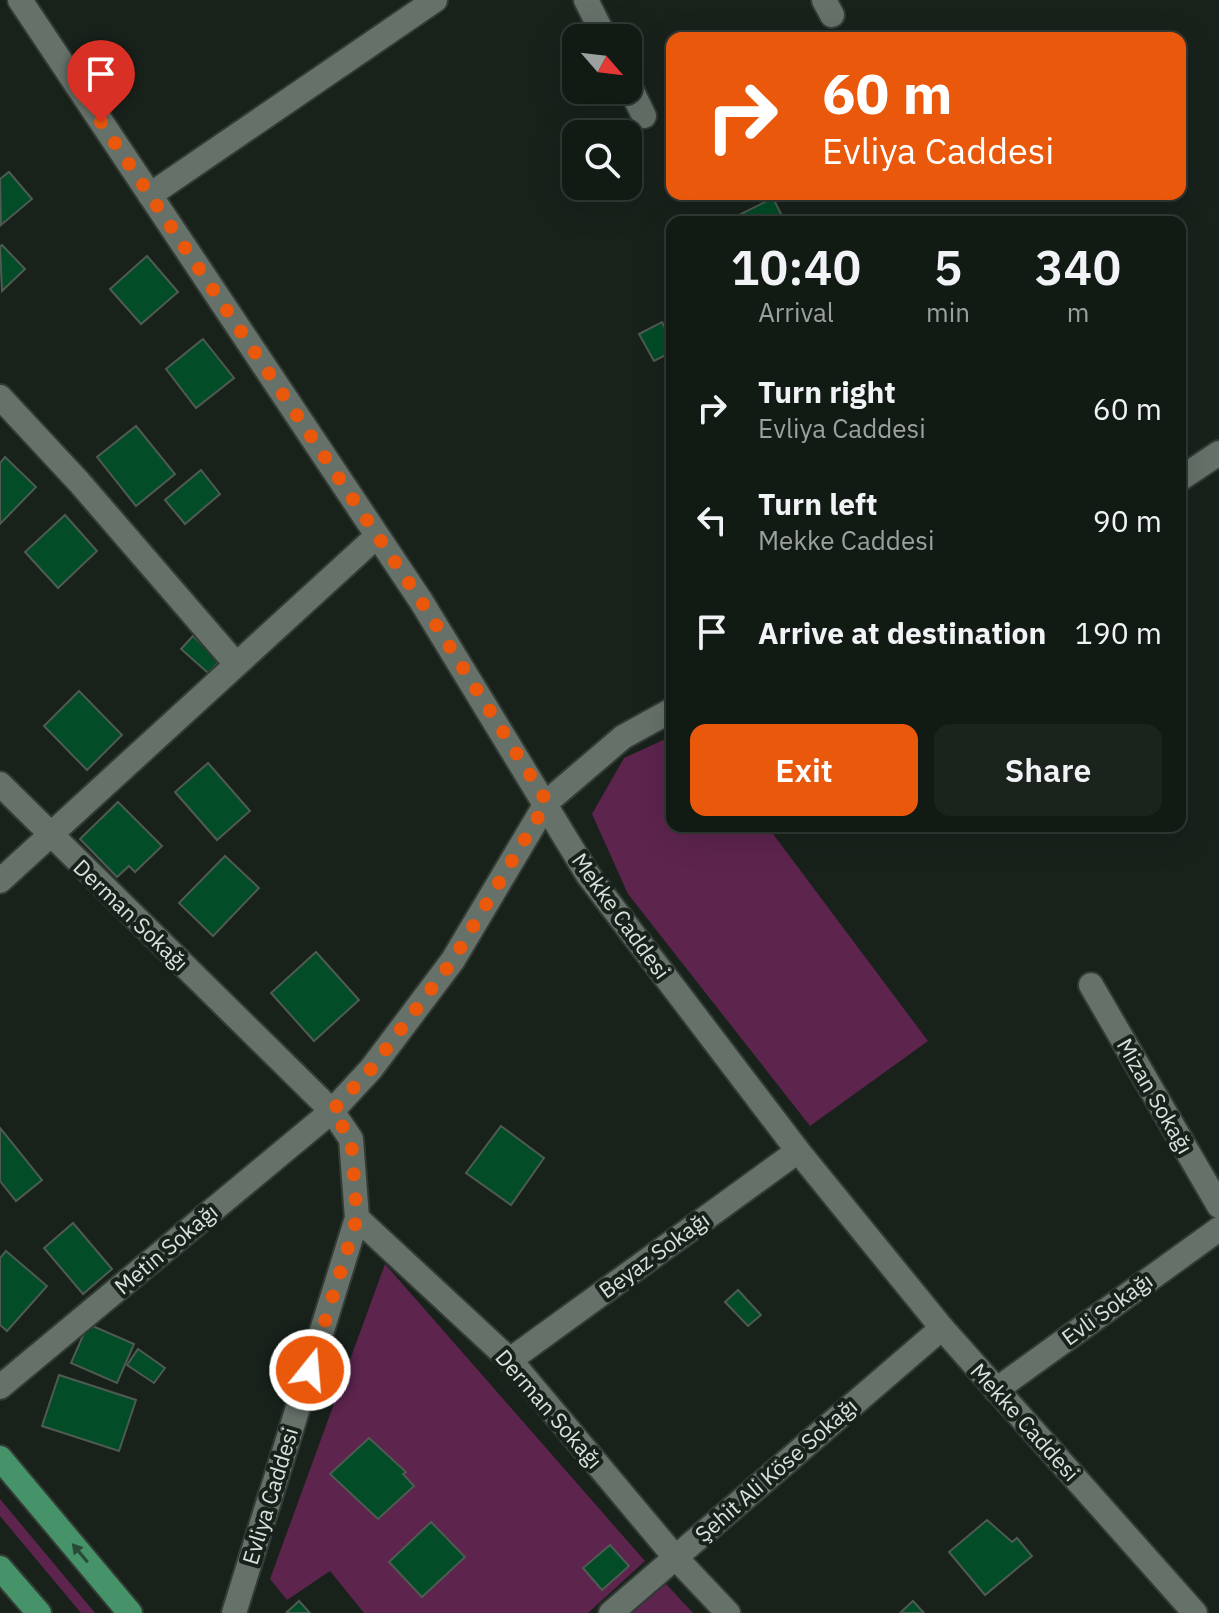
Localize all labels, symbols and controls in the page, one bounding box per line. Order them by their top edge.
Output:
north arrow [562,24,642,104]
map controls [562,24,642,200]
pin [67,40,135,122]
icon: arrive [79,52,123,96]
text: 60 m [822,57,952,129]
icon: right [690,64,794,168]
button: search [562,120,642,200]
text: Evliya Caddesi [822,127,1054,174]
text: 10:40 [731,236,861,298]
text: 5 [934,236,962,298]
text: 340 [1035,236,1121,298]
text: Arrival [758,295,834,329]
text: min [926,295,970,329]
text: m [1067,295,1089,329]
text: Turn right [758,372,896,411]
icon: right [690,386,734,430]
text: 60 m [1093,389,1162,428]
text: Evliya Caddesi [758,411,926,445]
text: Turn left [758,484,877,523]
icon: left [690,498,734,542]
text: 90 m [1093,501,1162,540]
text: Mekke Caddesi [758,523,934,557]
icon: arrive [690,610,734,654]
text: Arrive at destination [758,613,1046,652]
text: 190 m [1075,613,1162,652]
button: Exit [690,724,918,816]
button: Share [934,724,1162,816]
street label: Mekke Caddesi [566,847,677,985]
street label: Derman Sokağı [68,852,195,977]
street label: Mizan Sokağı [1111,1033,1200,1159]
street label: Metin Sokağı [108,1197,223,1300]
street label: Beyaz Sokağı [593,1205,715,1304]
street label: Evli Sokağı [1055,1266,1158,1351]
position arrow [268,1328,352,1412]
street label: Derman Sokağı [490,1343,609,1474]
street label: Mekke Caddesi [965,1357,1086,1487]
street label: Şehit Ali Köse Sokağı [689,1391,863,1548]
street label: Evliya Caddesi [235,1424,304,1568]
one-way arrow [72,1543,89,1563]

